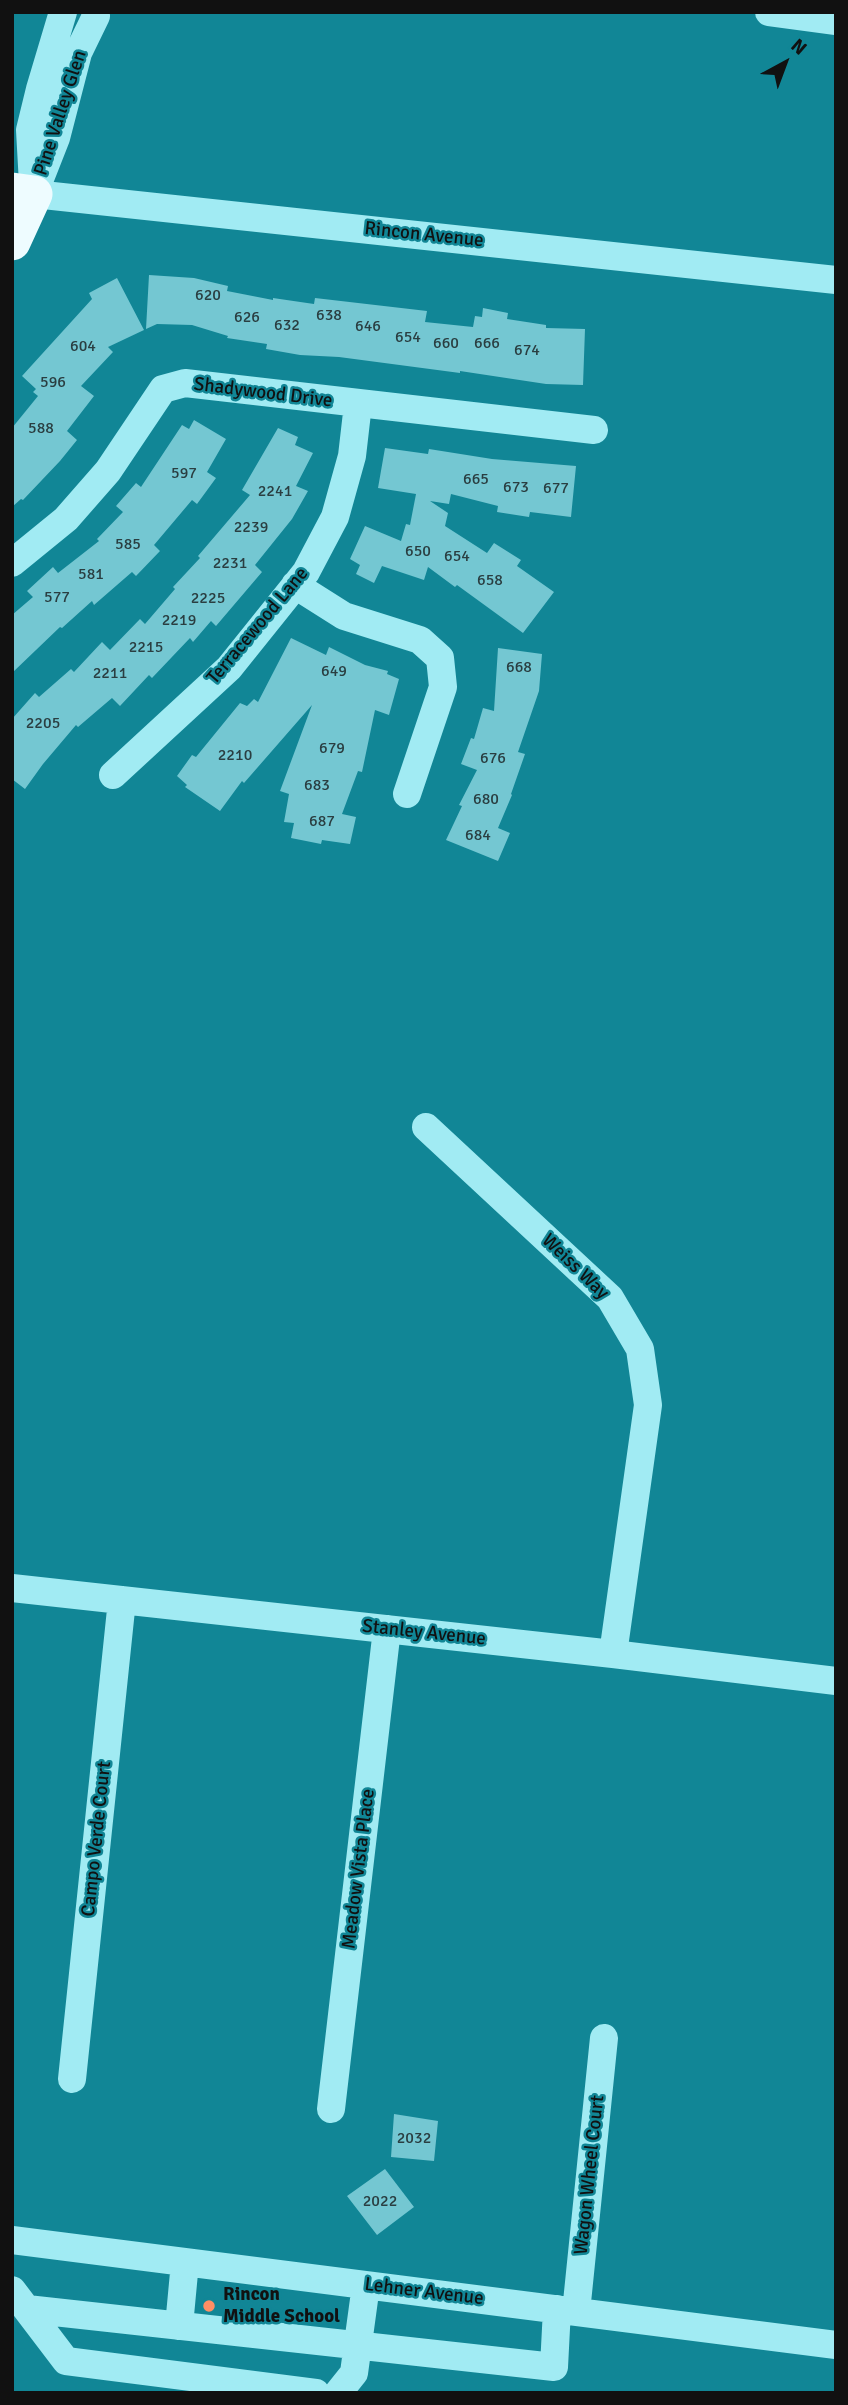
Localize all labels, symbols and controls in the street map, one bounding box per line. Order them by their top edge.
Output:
north arrow [750,28,820,98]
text: N [786,34,812,61]
street label: Pine Valley Glen [30,47,92,179]
street label: Rincon Avenue [363,217,485,253]
house number: 620 [195,286,221,306]
house number: 638 [316,306,342,326]
house number: 626 [234,308,260,328]
house number: 632 [274,316,300,336]
house number: 646 [355,317,381,337]
house number: 654 [395,328,421,348]
house number: 660 [433,334,459,354]
house number: 666 [474,334,500,354]
house number: 604 [70,337,96,357]
house number: 674 [514,341,540,361]
house number: 596 [40,373,66,393]
street label: Shadywood Drive [192,373,334,413]
house number: 588 [28,419,54,439]
house number: 597 [171,464,197,484]
house number: 665 [463,470,489,490]
house number: 673 [503,478,529,498]
house number: 677 [543,479,569,499]
house number: 2241 [258,482,292,502]
house number: 2239 [234,518,268,538]
house number: 585 [115,535,141,555]
house number: 650 [405,542,431,562]
house number: 654 [444,547,470,567]
house number: 2231 [213,554,247,574]
street label: Terracewood Lane [202,563,314,689]
house number: 581 [78,565,104,585]
house number: 658 [477,571,503,591]
house number: 577 [44,588,70,608]
house number: 2225 [191,589,225,609]
house number: 2219 [162,611,196,631]
house number: 2215 [129,638,163,658]
house number: 668 [506,658,532,678]
house number: 649 [321,662,347,682]
house number: 2211 [93,664,127,684]
house number: 2205 [26,714,60,734]
house number: 679 [319,739,345,759]
house number: 2210 [218,746,252,766]
house number: 676 [480,749,506,769]
house number: 683 [304,776,330,796]
house number: 680 [473,790,499,810]
house number: 687 [309,812,335,832]
house number: 684 [465,826,491,846]
street label: Weiss Way [537,1229,613,1305]
street label: Stanley Avenue [361,1615,487,1651]
street label: Campo Verde Court [78,1760,116,1918]
street label: Meadow Vista Place [338,1788,380,1950]
street label: Wagon Wheel Court [570,2094,610,2256]
house number: 2032 [397,2129,431,2149]
house number: 2022 [363,2192,397,2212]
street label: Lehner Avenue [363,2273,485,2311]
place label: Rincon Middle School [223,2284,340,2328]
marker: Rincon Middle School [201,2298,217,2314]

